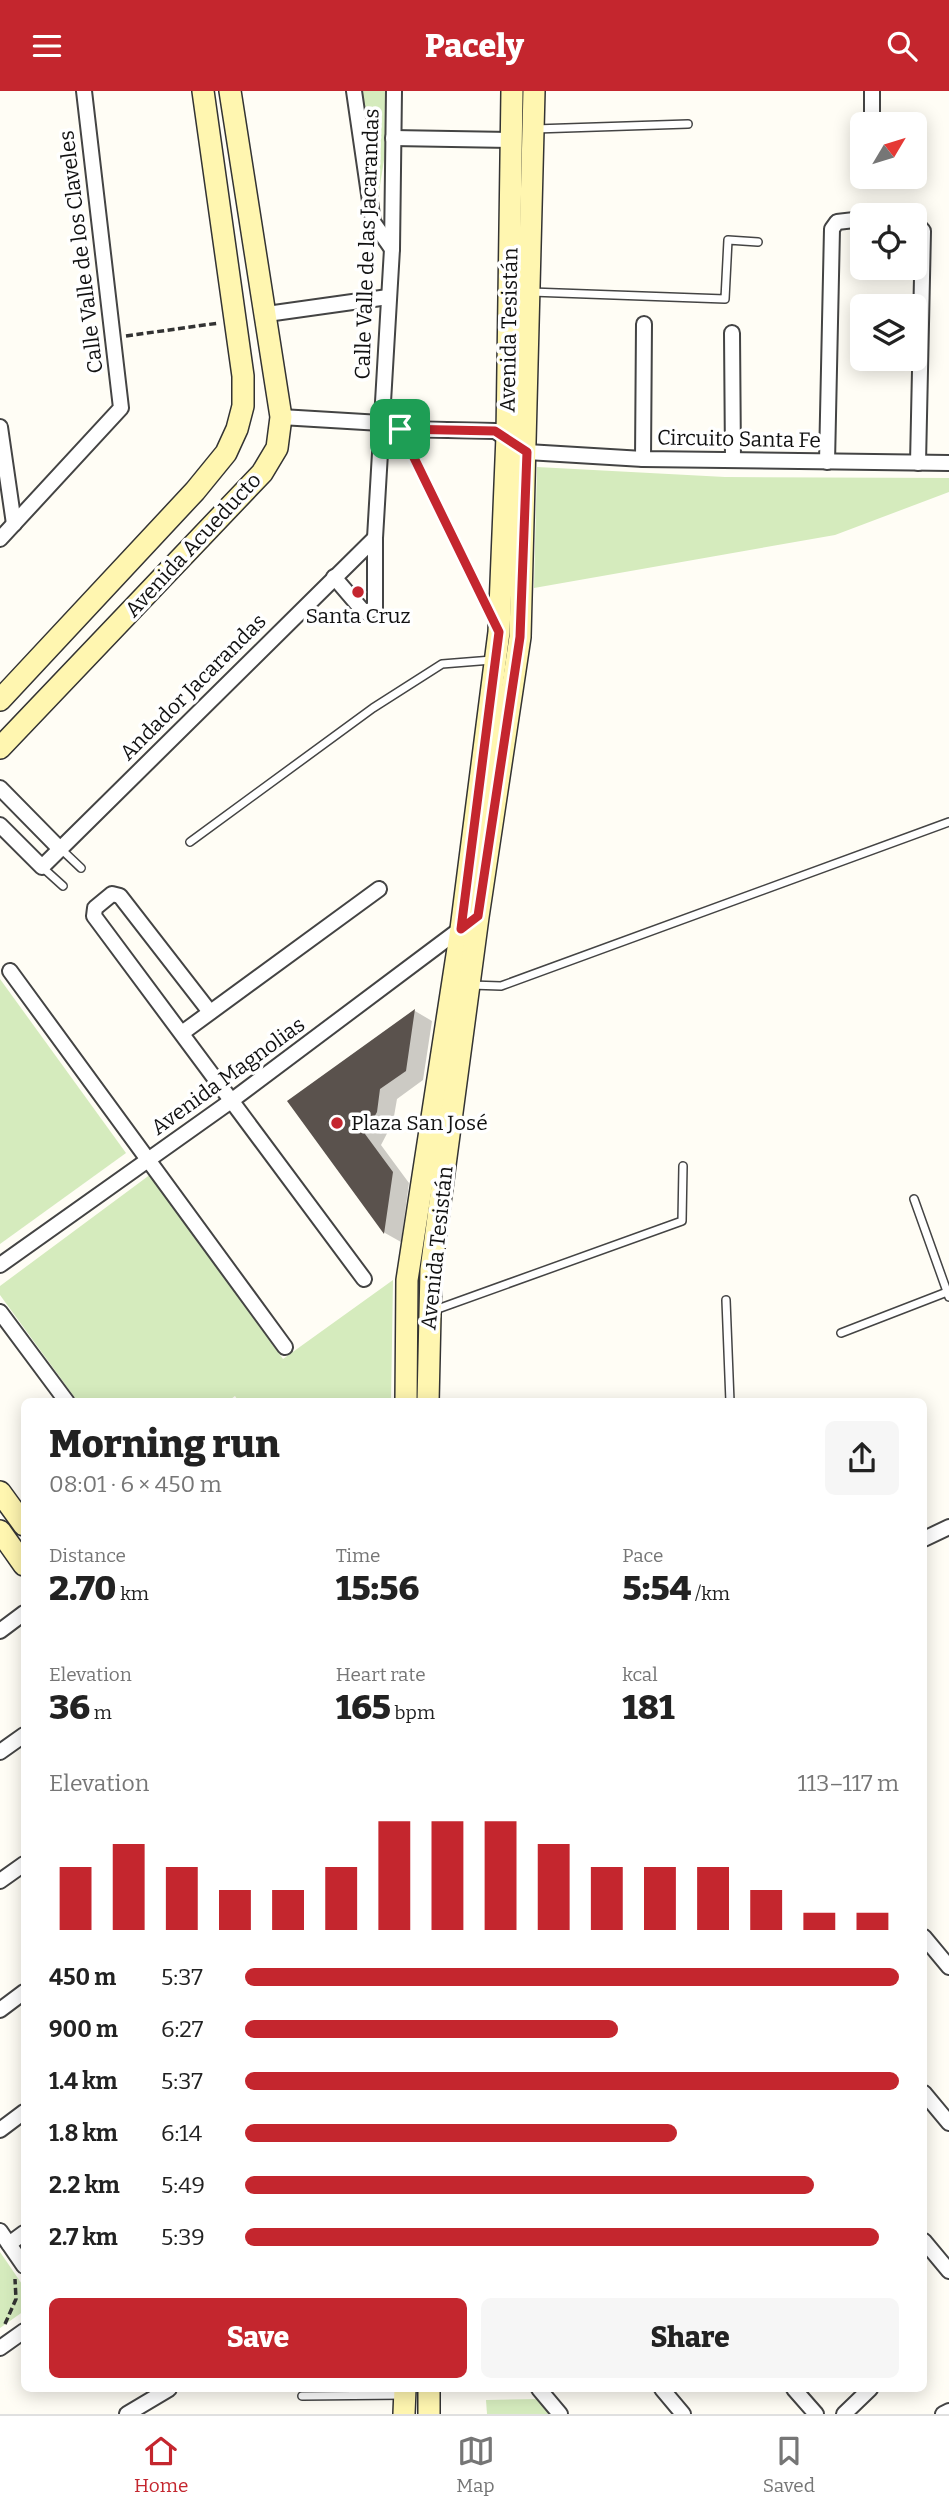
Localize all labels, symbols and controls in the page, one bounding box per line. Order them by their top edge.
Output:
icon: menu [28,27,66,65]
text: Pacely [425,27,524,65]
icon: search [883,27,921,65]
street label: Calle Valle de las Jacarandas [349,108,385,380]
north arrow [850,112,928,189]
map controls [850,112,927,371]
street label: Calle Valle de los Claveles [53,129,109,375]
button: locate [850,203,927,280]
street label: Avenida Tesistán [495,247,523,413]
button: layers [850,294,927,371]
pin [370,399,430,459]
icon: arrive [381,410,419,448]
street label: Circuito Santa Fe [657,425,821,453]
street label: Avenida Acueducto [119,467,267,623]
marker: Santa Cruz [350,584,366,600]
place label: Santa Cruz [306,603,411,629]
street label: Andador Jacarandas [114,608,272,766]
street label: Avenida Magnolias [146,1012,310,1140]
place label: Plaza San José [351,1110,488,1136]
marker: Plaza San José [329,1115,345,1131]
street label: Avenida Tesistán [415,1165,459,1331]
text: Morning run [49,1421,280,1467]
button: share [825,1421,899,1495]
text: 08:01 · 6 × 450 m [49,1470,222,1498]
text: Distance [49,1544,126,1567]
text: Time [336,1544,381,1567]
text: Pace [622,1544,663,1567]
text: 2.70 [49,1567,116,1609]
text: 15:56 [336,1567,419,1609]
text: 5:54 [622,1567,691,1609]
text: km [116,1582,149,1605]
text: /km [691,1582,730,1605]
text: Elevation [49,1663,132,1686]
text: Heart rate [336,1663,426,1686]
text: kcal [622,1663,658,1686]
text: 36 [49,1686,90,1728]
text: 165 [336,1686,391,1728]
text: 181 [622,1686,674,1728]
text: m [90,1701,112,1724]
text: bpm [391,1701,435,1724]
text: Elevation [49,1769,149,1797]
text: 113–117 m [797,1769,899,1797]
text: 450 m [49,1963,116,1991]
text: 5:37 [161,1963,203,1991]
text: 900 m [49,2015,118,2043]
text: 6:27 [161,2015,203,2043]
text: 1.4 km [49,2067,117,2095]
text: 5:37 [161,2067,203,2095]
text: 1.8 km [49,2119,118,2147]
text: 6:14 [161,2119,202,2147]
text: 2.2 km [49,2171,120,2199]
text: 5:49 [161,2171,205,2199]
text: 2.7 km [49,2223,118,2251]
text: 5:39 [161,2223,205,2251]
button: Save [49,2298,467,2378]
button: Share [481,2298,899,2378]
tab: Home [134,2432,188,2497]
tab: Map [456,2432,495,2497]
tab: Saved [763,2432,815,2497]

